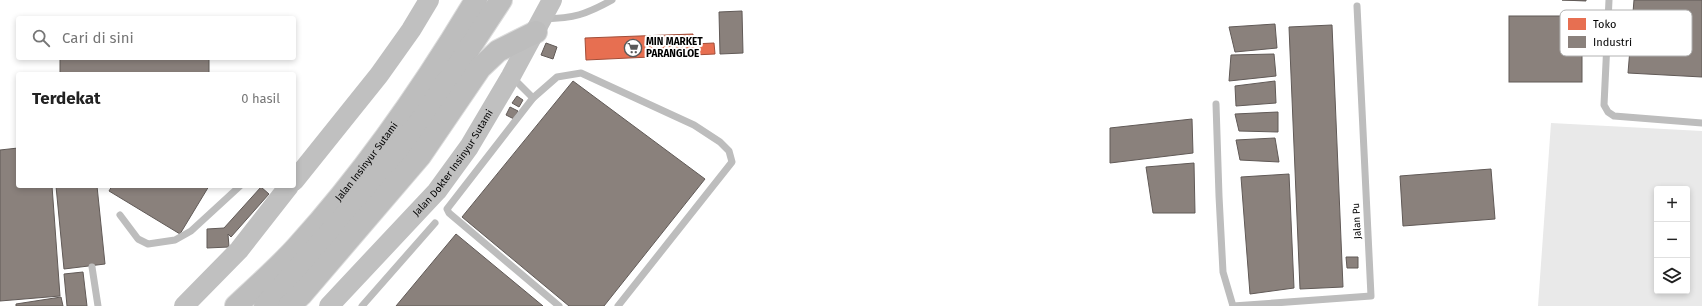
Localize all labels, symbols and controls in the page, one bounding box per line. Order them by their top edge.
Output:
legend [1560,10,1692,56]
search box [16,16,296,60]
text: Toko [1593,18,1616,31]
icon: search [30,27,52,49]
text: Cari di sini [62,29,134,47]
place label: MIN MARKET PARANGLOE [646,36,703,60]
text: Industri [1593,36,1632,49]
supermarket icon: MIN MARKET PARANGLOE [623,38,643,58]
text: Terdekat [32,88,101,109]
text: 0 hasil [241,91,280,106]
street label: Jalan Dokter Insinyur Sutami [410,107,496,219]
street label: Jalan Insinyur Sutami [333,120,401,204]
map controls [1654,186,1690,294]
button: + [1654,186,1690,222]
street label: Jalan Pu [1350,202,1364,240]
button: − [1654,222,1690,258]
button: layers [1654,258,1690,294]

